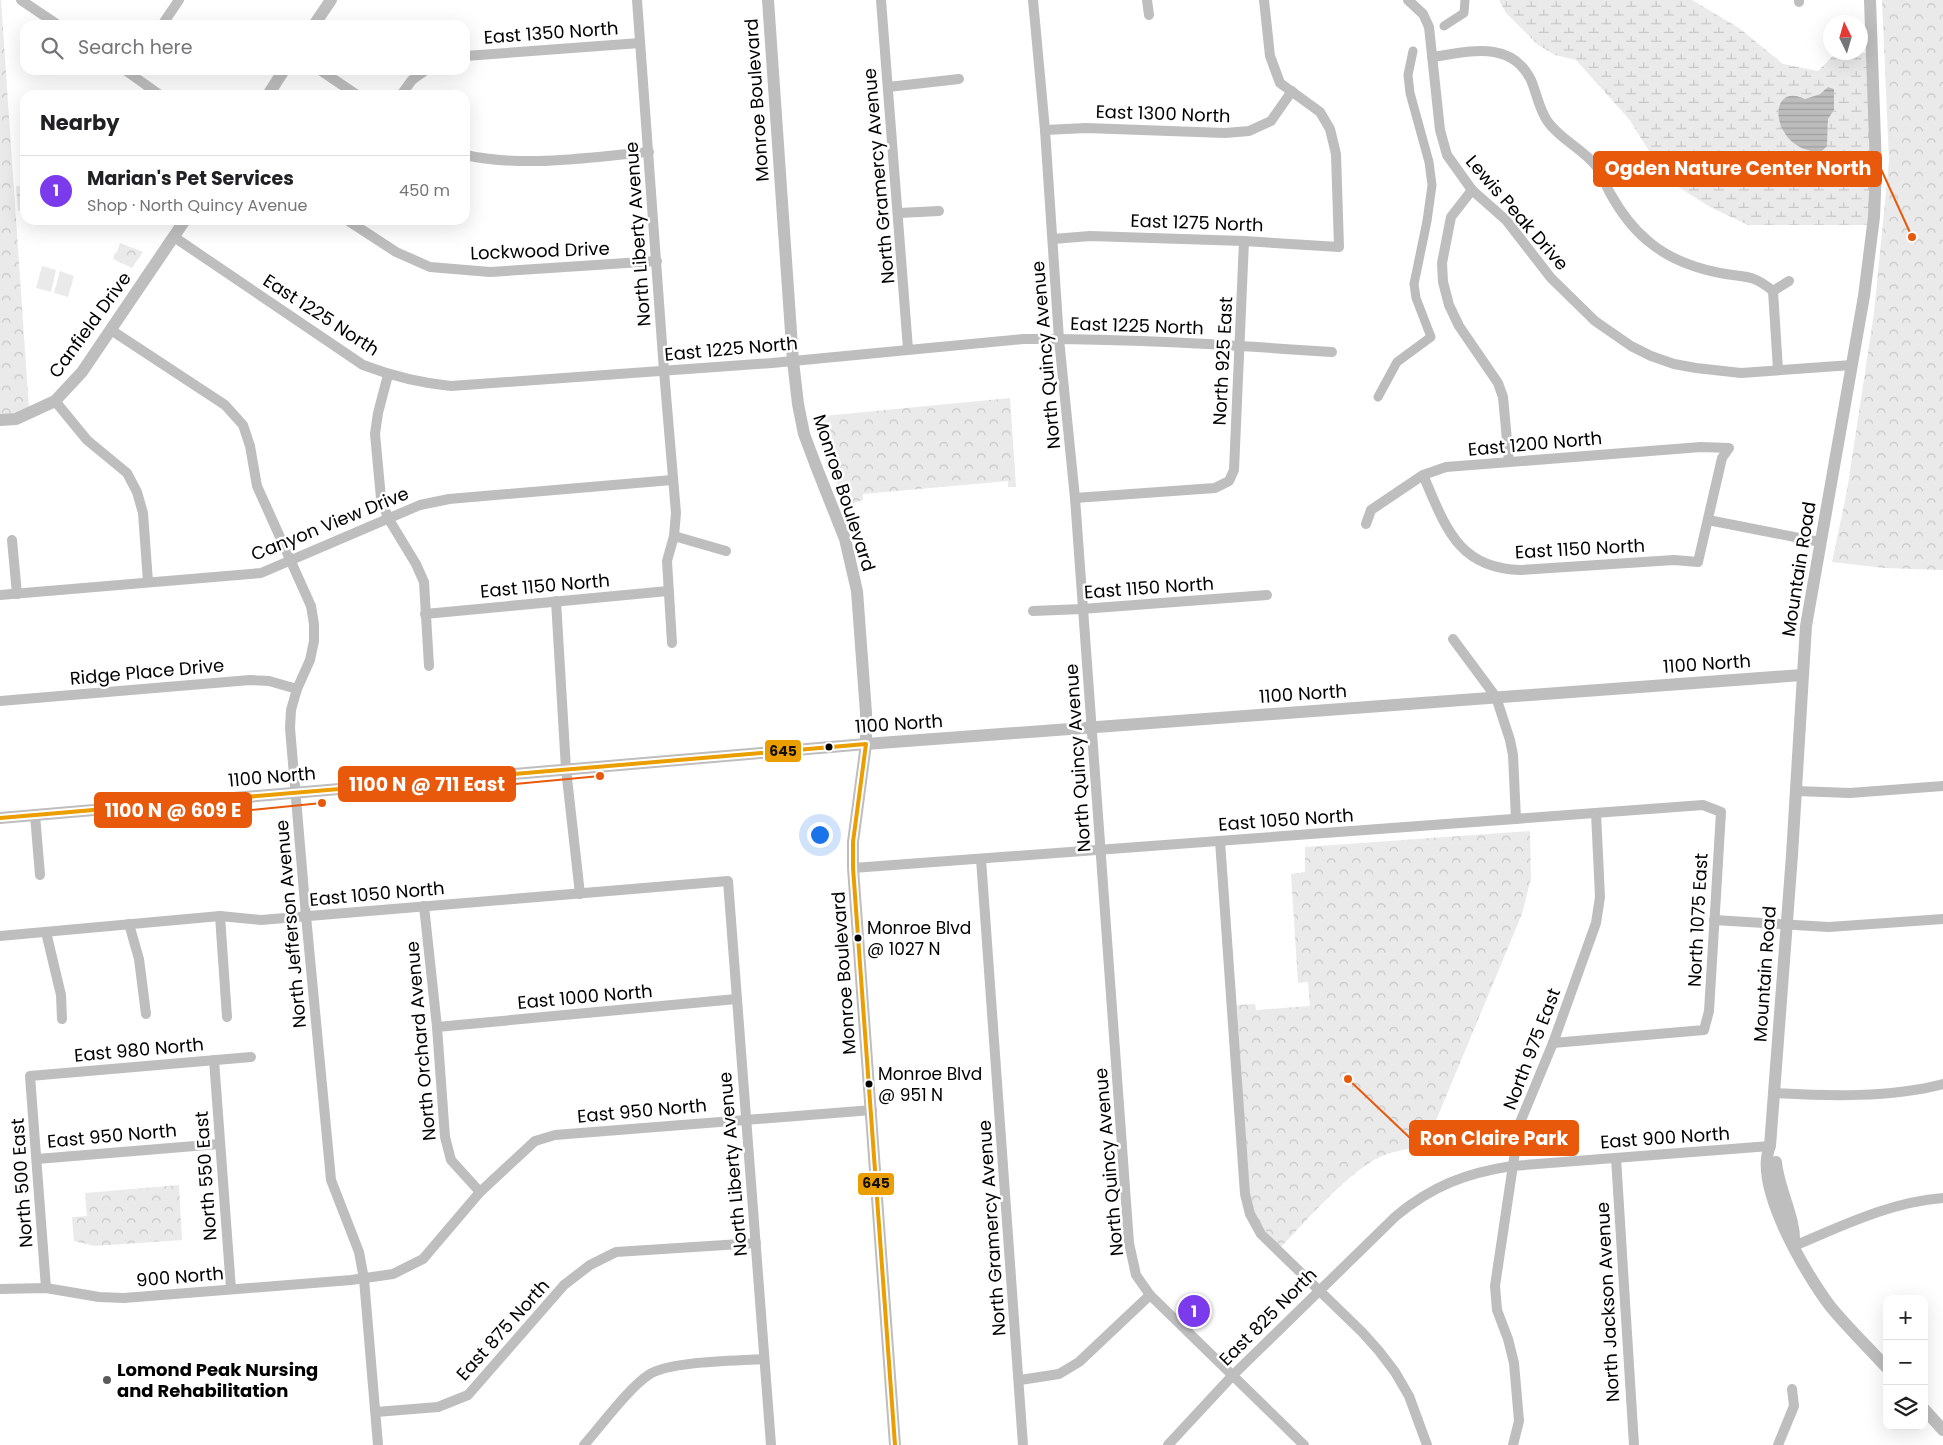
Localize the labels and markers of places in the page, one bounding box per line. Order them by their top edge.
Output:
callout: Ogden Nature Center North [1594,152,1881,186]
unlabelled marker [824,742,834,752]
callout: 1100 N @ 711 East [339,767,515,801]
callout: 1100 N @ 609 E [95,793,251,827]
place label: Monroe Blvd @ 1027 N [867,916,971,961]
marker: Monroe Blvd @ 1027 N [853,933,863,943]
place label: Monroe Blvd @ 951 N [878,1062,982,1107]
marker: Monroe Blvd @ 951 N [864,1079,874,1089]
callout: Ron Claire Park [1410,1121,1578,1155]
pin: 1 [1178,1292,1210,1330]
place label: Lomond Peak Nursing and Rehabilitation [117,1357,318,1403]
marker: Lomond Peak Nursing and Rehabilitation [101,1374,113,1386]

